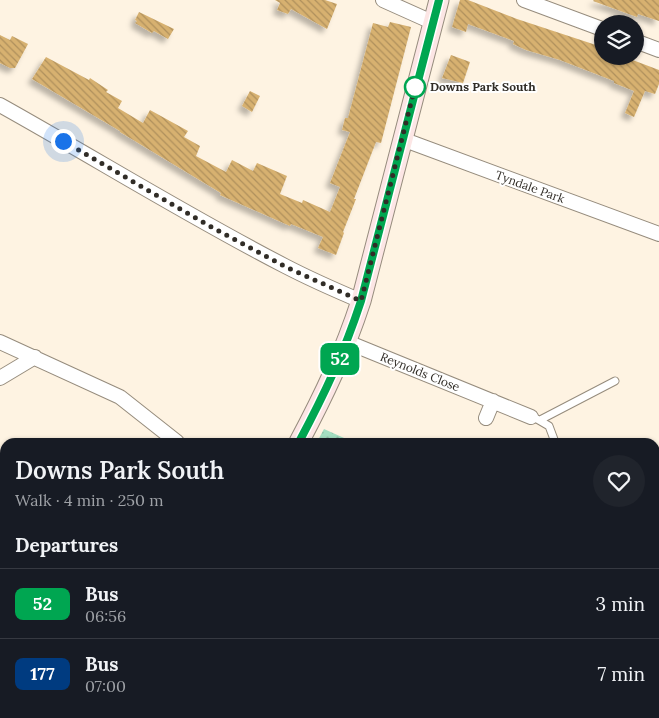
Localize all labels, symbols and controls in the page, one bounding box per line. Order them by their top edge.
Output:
map controls [594,15,644,65]
button: layers [594,15,644,65]
marker: Downs Park South [404,76,426,98]
place label: Downs Park South [430,79,536,94]
your location [51,129,76,154]
street label: Tyndale Park [494,167,567,206]
line badge: 52 [318,343,362,375]
text: 52 [330,347,350,370]
street label: Reynolds Close [378,349,463,394]
text: Downs Park South [15,455,224,486]
button: heart [593,455,645,507]
text: Walk · 4 min · 250 m [15,490,163,510]
text: Departures [15,533,118,557]
text: Bus [85,582,118,606]
text: 52 [33,592,52,615]
text: 3 min [596,592,645,616]
text: 06:56 [85,606,126,626]
text: Bus [85,652,118,676]
text: 177 [30,662,55,685]
text: 7 min [597,662,645,686]
text: 07:00 [85,676,126,696]

